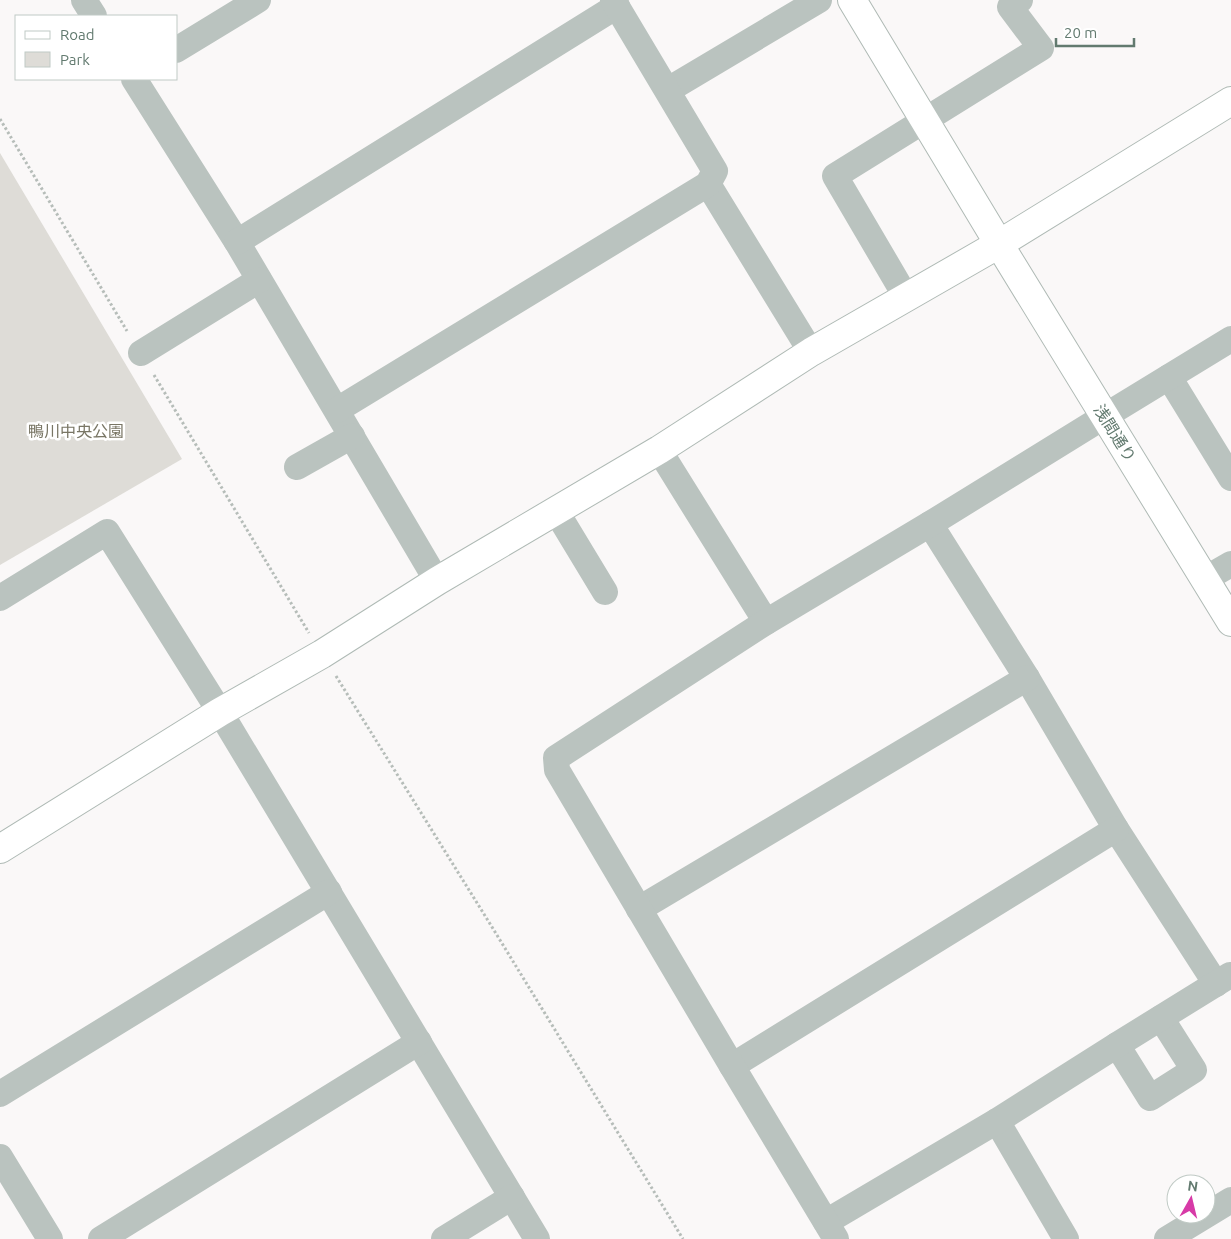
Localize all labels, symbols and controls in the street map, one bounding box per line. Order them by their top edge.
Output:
legend [15,15,178,80]
scale bar [1056,15,1134,47]
text: 20 m [1064,24,1097,41]
text: Road [60,26,95,43]
text: Park [60,51,90,68]
street label: 浅間通り [1090,401,1140,465]
park label: 鴨川中央公園 [28,422,124,440]
north arrow [1166,1174,1216,1224]
text: N [1187,1177,1199,1195]

